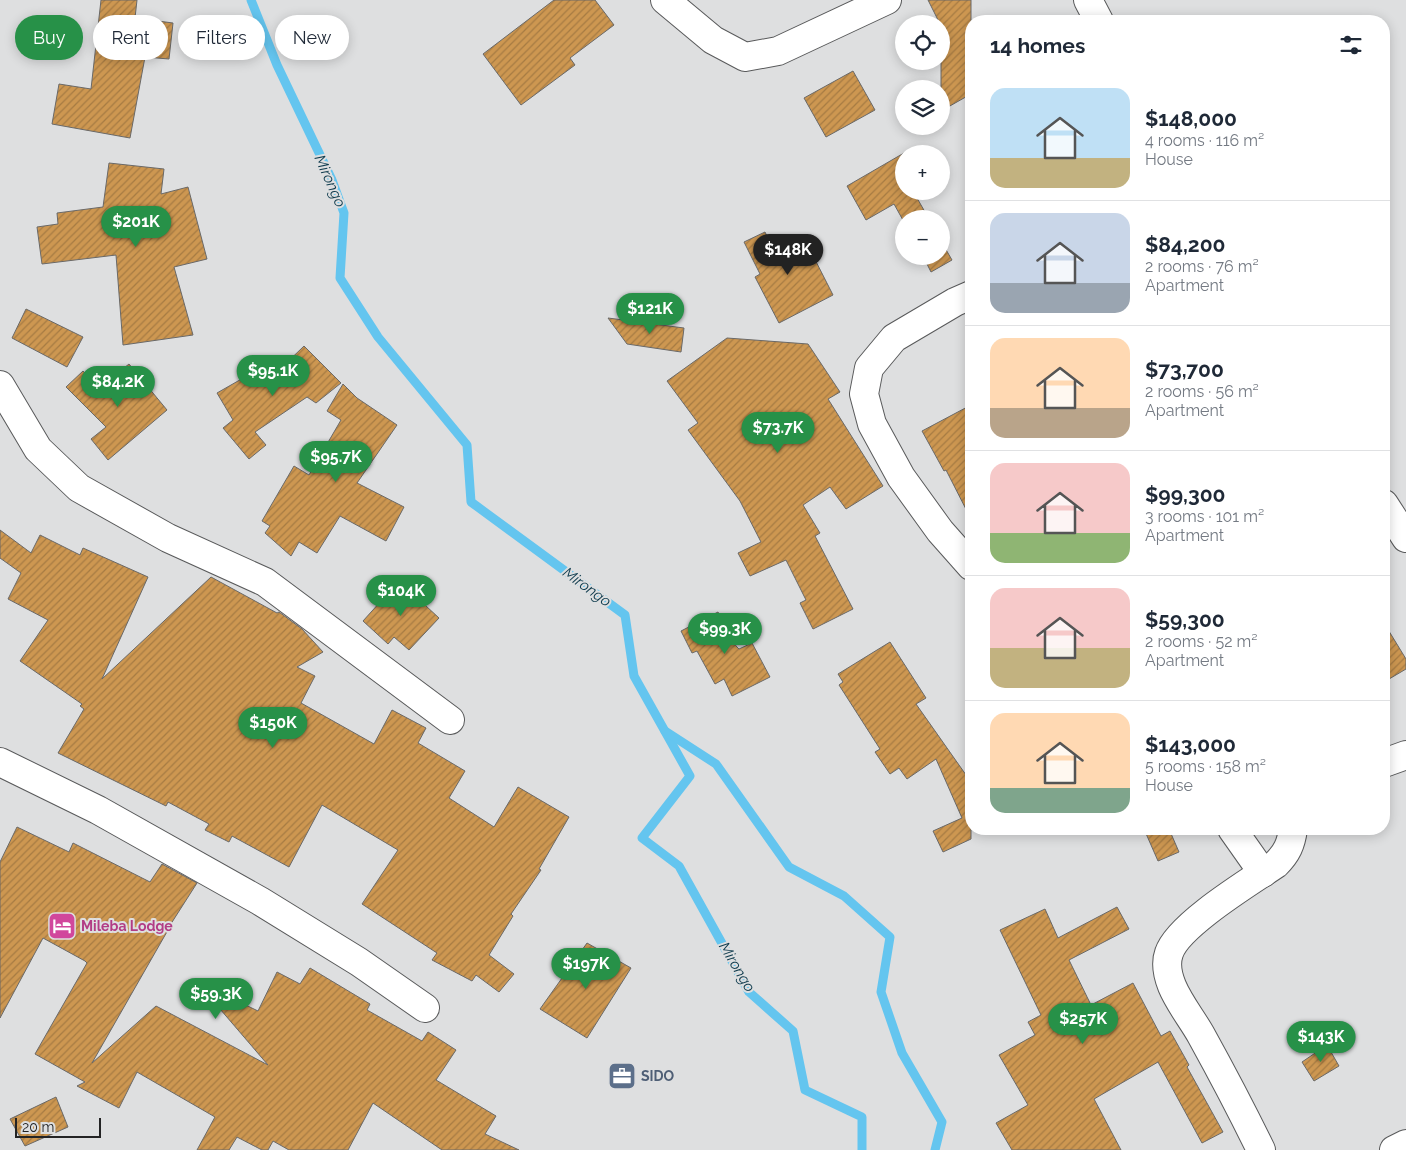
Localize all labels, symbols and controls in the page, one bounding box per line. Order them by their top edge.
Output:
chip: Buy [15,15,83,60]
chip: Rent [93,15,168,60]
chip: Filters [178,15,265,60]
chip: New [275,15,349,60]
map controls [895,15,950,265]
button: locate [895,15,950,70]
icon: filters [1337,31,1365,59]
text: 14 homes [990,33,1085,58]
button: layers [895,80,950,135]
text: $148,000 [1145,106,1237,131]
icon: home [1030,108,1090,168]
text: 4 rooms · 116 m² [1145,131,1264,150]
button: + [895,145,950,200]
text: House [1145,150,1193,169]
water label: Mirongo [311,152,349,210]
pin: $201K [101,206,171,248]
button: − [895,210,950,265]
text: $201K [112,212,160,231]
text: $84,200 [1145,232,1226,257]
icon: home [1030,233,1090,293]
pin: $148K [753,234,823,276]
text: $148K [764,240,812,259]
text: 2 rooms · 76 m² [1145,257,1259,276]
text: Apartment [1145,276,1224,295]
pin: $121K [615,292,685,335]
text: $121K [627,299,673,318]
pin: $95.1K [232,354,314,397]
text: $73,700 [1145,357,1224,382]
icon: home [1030,358,1090,418]
text: $95.1K [248,361,298,380]
pin: $84.2K [77,366,159,408]
text: $84.2K [92,372,144,391]
text: 2 rooms · 56 m² [1145,382,1259,401]
text: Apartment [1145,401,1224,420]
pin: $73.7K [737,412,819,454]
text: $73.7K [752,418,804,437]
pin: $95.7K [295,440,377,483]
text: $95.7K [310,447,362,466]
text: $99,300 [1145,482,1225,507]
icon: home [1030,483,1090,543]
text: 3 rooms · 101 m² [1145,507,1264,526]
text: Apartment [1145,526,1224,545]
water label: Mirongo [559,563,615,611]
pin: $104K [366,574,436,617]
text: $104K [377,581,425,600]
text: $59,300 [1145,607,1225,632]
icon: home [1030,608,1090,668]
pin: $99.3K [684,612,766,655]
text: $99.3K [699,619,751,638]
text: 2 rooms · 52 m² [1145,632,1257,651]
text: Apartment [1145,651,1224,670]
pin: $150K [238,706,308,749]
text: $150K [249,713,297,732]
text: $143,000 [1145,732,1236,757]
icon: home [1030,733,1090,793]
text: 5 rooms · 158 m² [1145,757,1266,776]
text: House [1145,776,1193,795]
hotel icon: Mileba Lodge [47,911,77,941]
place label: Mileba Lodge [81,918,173,934]
water label: Mirongo [715,939,759,995]
pin: $197K [551,948,621,990]
text: $197K [562,954,610,973]
pin: $59.3K [175,978,257,1020]
text: $59.3K [190,984,242,1003]
pin: $257K [1048,1002,1118,1045]
text: $257K [1059,1009,1107,1028]
pin: $143K [1286,1020,1356,1063]
text: $143K [1298,1027,1344,1046]
office icon: SIDO [607,1061,637,1091]
place label: SIDO [641,1068,675,1084]
scale bar [15,1115,101,1138]
text: 20 m [22,1119,54,1135]

